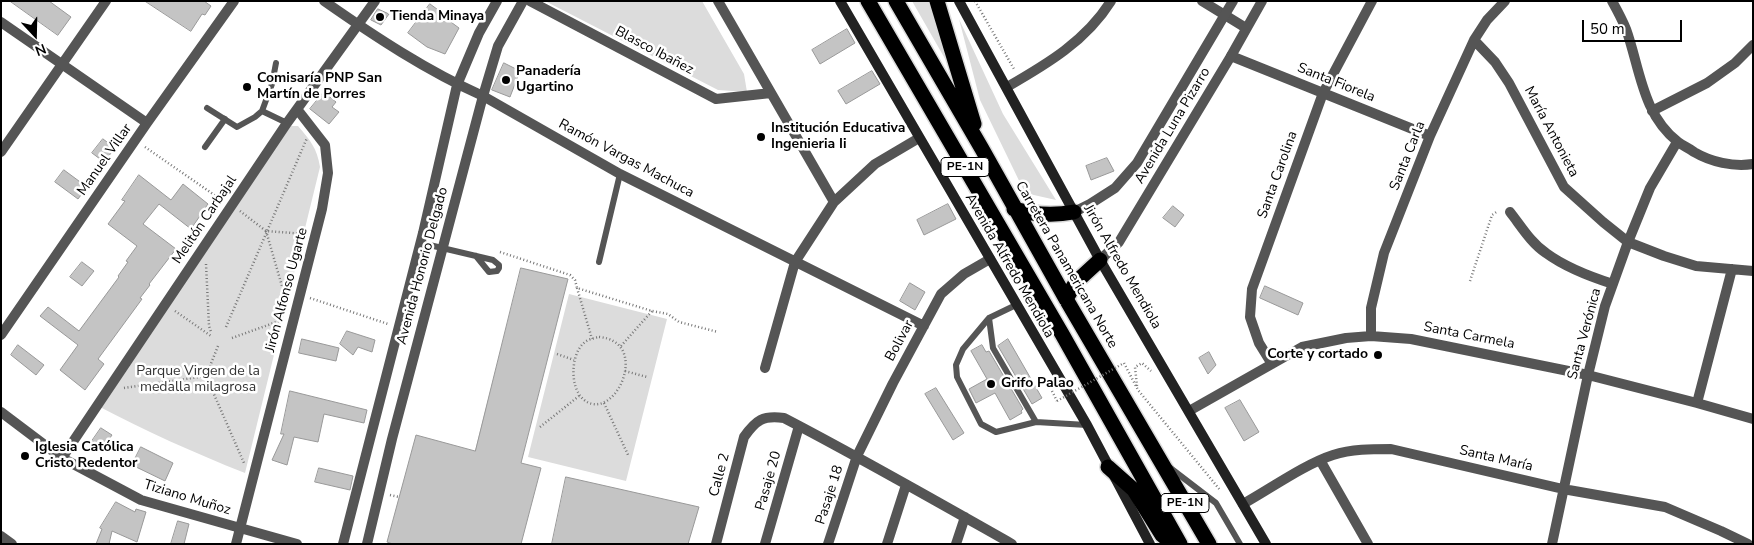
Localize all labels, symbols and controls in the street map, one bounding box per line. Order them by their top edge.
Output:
place label: Tienda Minaya [390,9,484,25]
north arrow [10,10,60,60]
scale bar [1584,10,1684,42]
marker: Tienda Minaya [374,11,386,23]
text: 50 m [1590,19,1625,39]
street label: Blasco Ibañez [612,23,696,79]
text: N [32,39,49,60]
street label: Santa Fiorela [1295,60,1377,106]
place label: Panadería Ugartino [516,64,581,96]
street label: Avenida Luna Pizarro [1132,65,1214,187]
place label: Comisaría PNP San Martín de Porres [257,71,382,104]
marker: Panadería Ugartino [500,74,512,86]
marker: Comisaría PNP San Martín de Porres [241,81,253,93]
street label: María Antonieta [1520,84,1582,180]
street label: Ramón Vargas Machuca [556,116,696,202]
street label: Santa Carla [1387,119,1429,193]
street label: Manuel Villar [74,121,136,199]
place label: Institución Educativa Ingenieria Ii [771,121,905,154]
street label: Santa Carolina [1254,129,1302,221]
marker: Institución Educativa Ingenieria Ii [755,131,767,143]
road number: PE-1N [941,158,989,176]
street label: Melitón Carbajal [169,173,241,267]
street label: Carretera Panamericana Norte [1011,179,1121,351]
street label: Avenida Honorio Delgado [394,186,452,346]
street label: Avenida Alfredo Mendiola [961,191,1057,341]
street label: Jirón Alfredo Mendiola [1079,202,1165,332]
street label: Jirón Alfonso Ugarte [262,226,312,354]
street label: Santa Verónica [1565,286,1605,382]
street label: Bolivar [882,318,918,364]
street label: Santa Carmela [1422,319,1516,353]
place label: Corte y cortado [1267,347,1368,363]
marker: Corte y cortado [1372,349,1384,361]
park label: Parque Virgen de la medalla milagrosa [136,364,260,397]
place label: Grifo Palao [1001,376,1074,392]
marker: Grifo Palao [985,378,997,390]
place label: Iglesia Católica Cristo Redentor [35,440,138,472]
street label: Santa María [1458,442,1534,476]
street label: Pasaje 20 [752,449,786,513]
marker: Iglesia Católica Cristo Redentor [19,450,31,462]
street label: Calle 2 [706,451,734,499]
street label: Pasaje 18 [813,463,847,527]
street label: Tiziano Muñoz [141,477,233,519]
road number: PE-1N [1161,493,1209,512]

